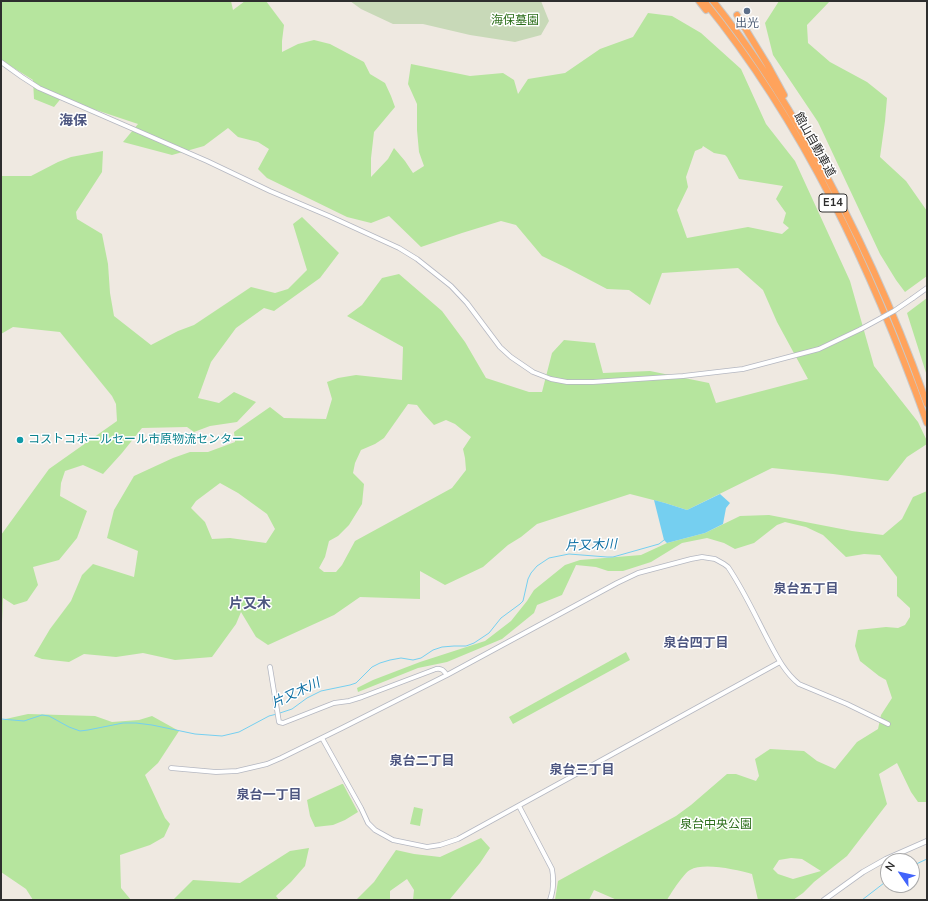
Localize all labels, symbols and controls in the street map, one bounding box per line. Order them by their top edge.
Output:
marker: 出光 [742,6,752,16]
park label: 海保墓園 [491,14,539,28]
place label: 出光 [735,17,759,31]
street label: 館山自動車道 [790,110,838,180]
district label: 海保 [59,114,87,130]
road number: E14 [819,194,847,212]
place label: コストコホールセール市原物流センター [28,433,244,447]
marker: コストコホールセール市原物流センター [15,435,25,445]
water label: 片又木川 [565,537,617,555]
district label: 泉台五丁目 [774,582,838,598]
district label: 片又木 [229,597,271,613]
district label: 泉台四丁目 [664,636,728,652]
water label: 片又木川 [269,676,323,712]
district label: 泉台二丁目 [390,754,454,770]
district label: 泉台三丁目 [550,763,614,779]
district label: 泉台一丁目 [237,788,301,804]
park label: 泉台中央公園 [680,818,752,832]
north arrow [880,853,920,893]
text: N [882,859,899,874]

